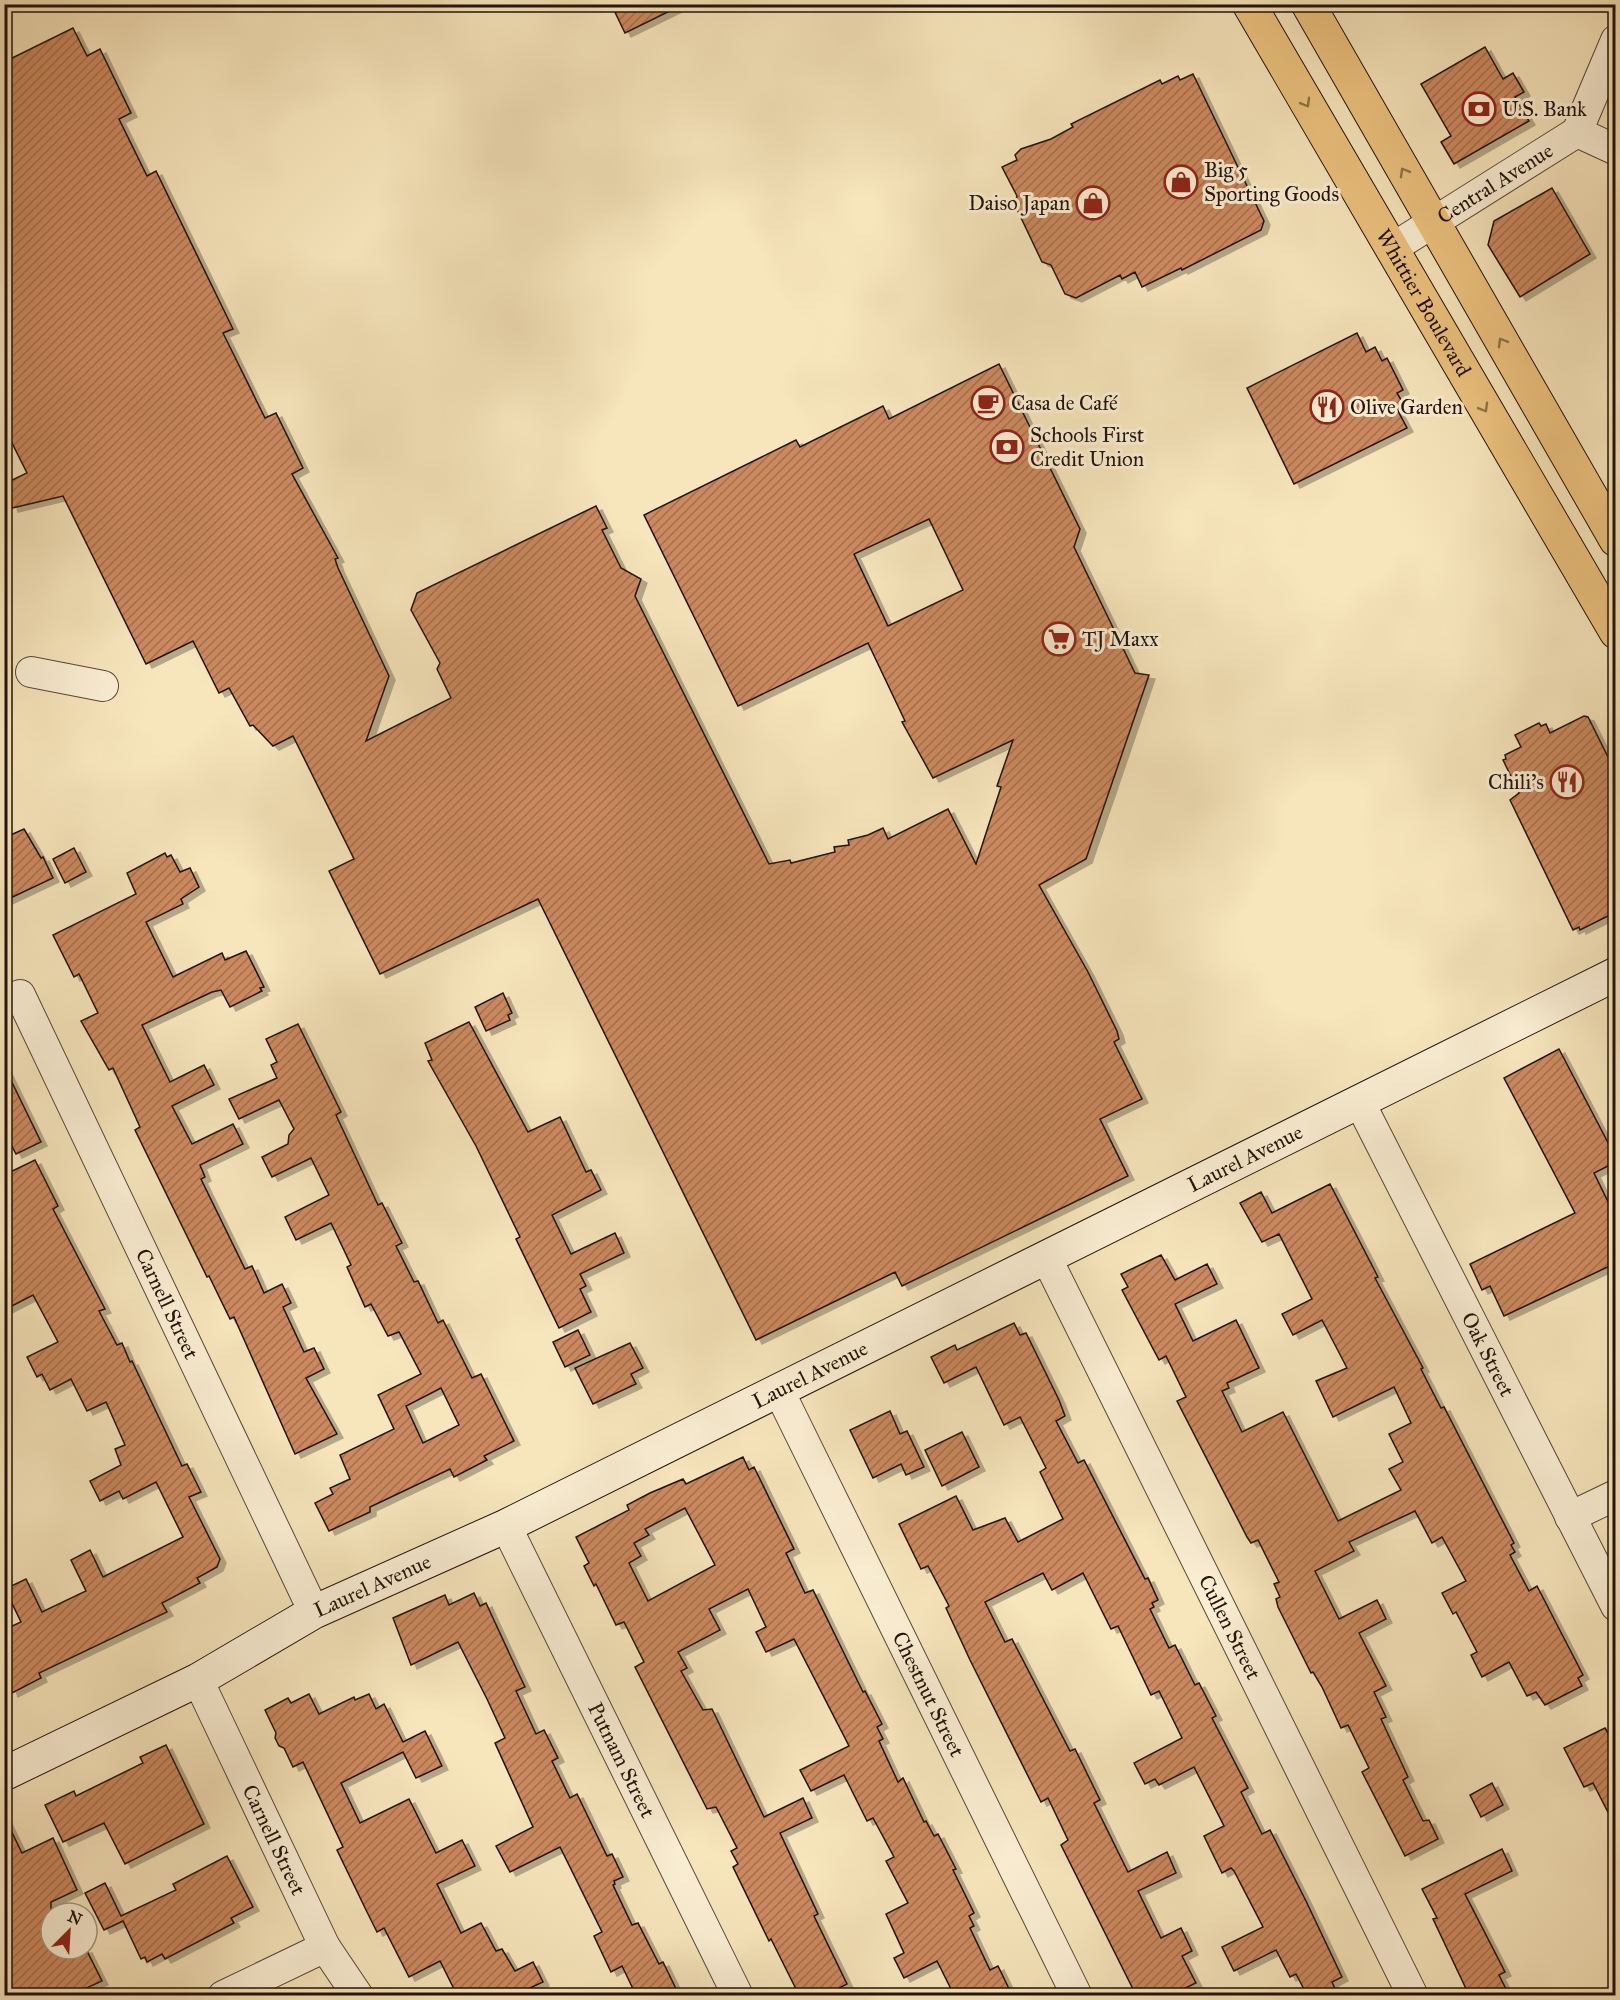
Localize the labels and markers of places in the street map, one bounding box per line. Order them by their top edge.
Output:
bank icon: U.S. Bank [1461,91,1497,127]
place label: U.S. Bank [1502,96,1587,122]
place label: Big 5 Sporting Goods [1204,157,1339,207]
shop icon: Big 5 Sporting Goods [1163,164,1199,200]
shop icon: Daiso Japan [1075,185,1111,221]
place label: Daiso Japan [968,190,1070,216]
cafe icon: Casa de Café [970,385,1006,421]
restaurant icon: Olive Garden [1309,389,1345,425]
place label: Casa de Café [1011,390,1118,416]
place label: Olive Garden [1350,394,1463,420]
place label: Schools First Credit Union [1030,422,1145,472]
bank icon: Schools First Credit Union [989,429,1025,465]
supermarket icon: TJ Maxx [1041,621,1077,657]
place label: TJ Maxx [1082,626,1159,652]
restaurant icon: Chili's [1549,764,1585,800]
place label: Chili's [1488,769,1544,795]

